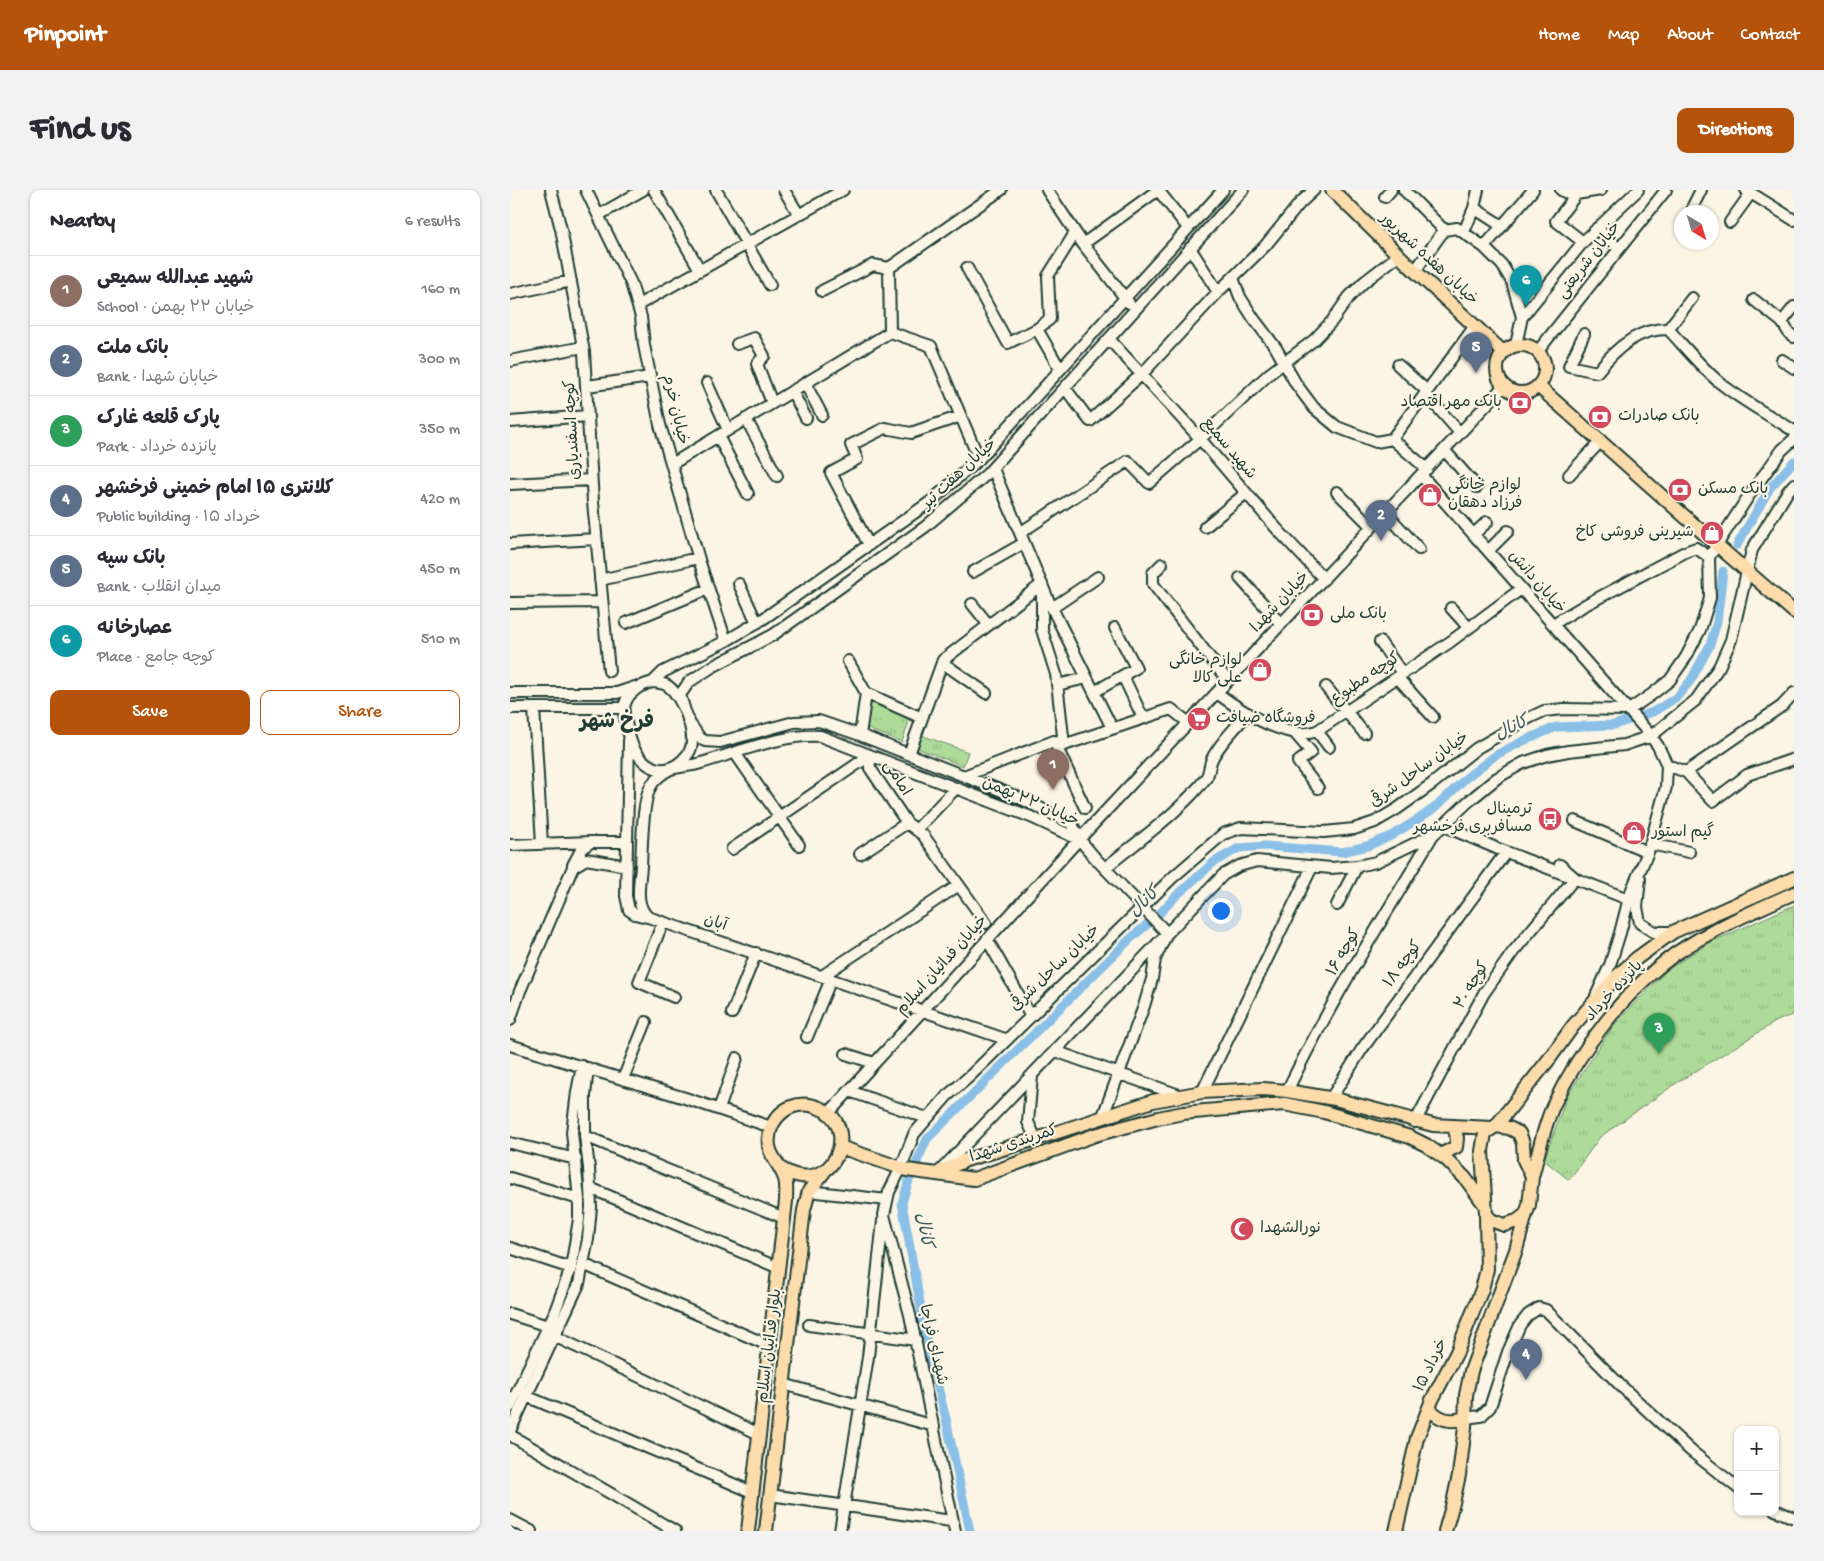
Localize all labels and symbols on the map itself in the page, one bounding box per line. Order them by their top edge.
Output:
north arrow [1674,205,1719,250]
street label: خیابان هفده شهریور [1374,208,1481,310]
street label: خیابان شریعتی [1554,219,1626,303]
pin: 6 [1510,265,1542,306]
pin: 5 [1460,332,1492,373]
street label: خیابان خرم [657,373,691,447]
street label: کوچه اسفندیاری [562,379,586,480]
bank icon: بانک مهر اقتصاد [1507,390,1533,416]
place label: بانک مهر اقتصاد [1401,393,1502,413]
bank icon: بانک صادرات [1587,404,1613,430]
place label: بانک صادرات [1618,407,1700,427]
street label: شهید سمیع [1197,414,1259,484]
street label: خیابان هفت تیر [917,435,1001,516]
place label: لوازم خانگی فرزاد دهقان [1448,474,1522,514]
bank icon: بانک مسکن [1667,477,1693,503]
place label: بانک مسکن [1698,480,1769,500]
shop icon: لوازم خانگی فرزاد دهقان [1417,482,1443,508]
pin: 2 [1365,500,1397,541]
shop icon: شیرینی فروشی کاخ [1699,520,1725,546]
place label: شیرینی فروشی کاخ [1576,524,1694,543]
street label: خیابان دانش [1503,547,1569,619]
street label: خیابان شهدا [1248,568,1314,638]
bank icon: بانک ملی [1299,602,1325,628]
place label: بانک ملی [1330,605,1387,625]
place label: لوازم خانگی علی کالا [1169,649,1242,689]
street label: کوچه مطبوع [1327,650,1405,710]
shop icon: لوازم خانگی علی کالا [1247,657,1273,683]
supermarket icon: فروشگاه ضیافت [1186,706,1212,732]
place label: فروشگاه ضیافت [1216,707,1316,729]
district label: فرخ شهر [578,708,654,736]
water label: کانال [1492,711,1535,746]
street label: خیابان ساحل شرقی [1365,726,1473,813]
pin: 1 [1037,749,1069,790]
street label: امامی [878,758,914,800]
street label: خیابان ۲۲ بهمن [979,774,1081,832]
place label: ترمینال مسافربری فرخشهر [1411,801,1532,838]
bus stop icon: ترمینال مسافربری فرخشهر [1537,806,1563,832]
shop icon: گیم استور [1621,820,1647,846]
place label: گیم استور [1650,821,1715,843]
water label: کانال [1125,881,1167,923]
your location [1208,898,1234,924]
street label: آبان [701,910,730,937]
street label: خیابان فدائیان اسلام [893,912,993,1020]
street label: خیابان ساحل شرقی [1004,918,1105,1017]
street label: کوچه ۱۶ [1324,926,1366,980]
street label: کوچه ۱۸ [1381,938,1427,992]
street label: پانزده خرداد [1582,958,1648,1026]
street label: کوچه ۲۰ [1451,959,1495,1013]
pin: 3 [1643,1013,1675,1054]
street label: کمربندی شهدا [968,1122,1060,1168]
water label: کانال [910,1211,937,1252]
mosque icon: نورالشهدا [1229,1216,1255,1242]
place label: نورالشهدا [1260,1220,1322,1239]
street label: بلوار فدائیان اسلام [755,1288,787,1404]
street label: شهدای فراجا [914,1303,950,1387]
street label: ۱۵ خرداد [1411,1336,1453,1396]
pin: 4 [1510,1339,1542,1380]

